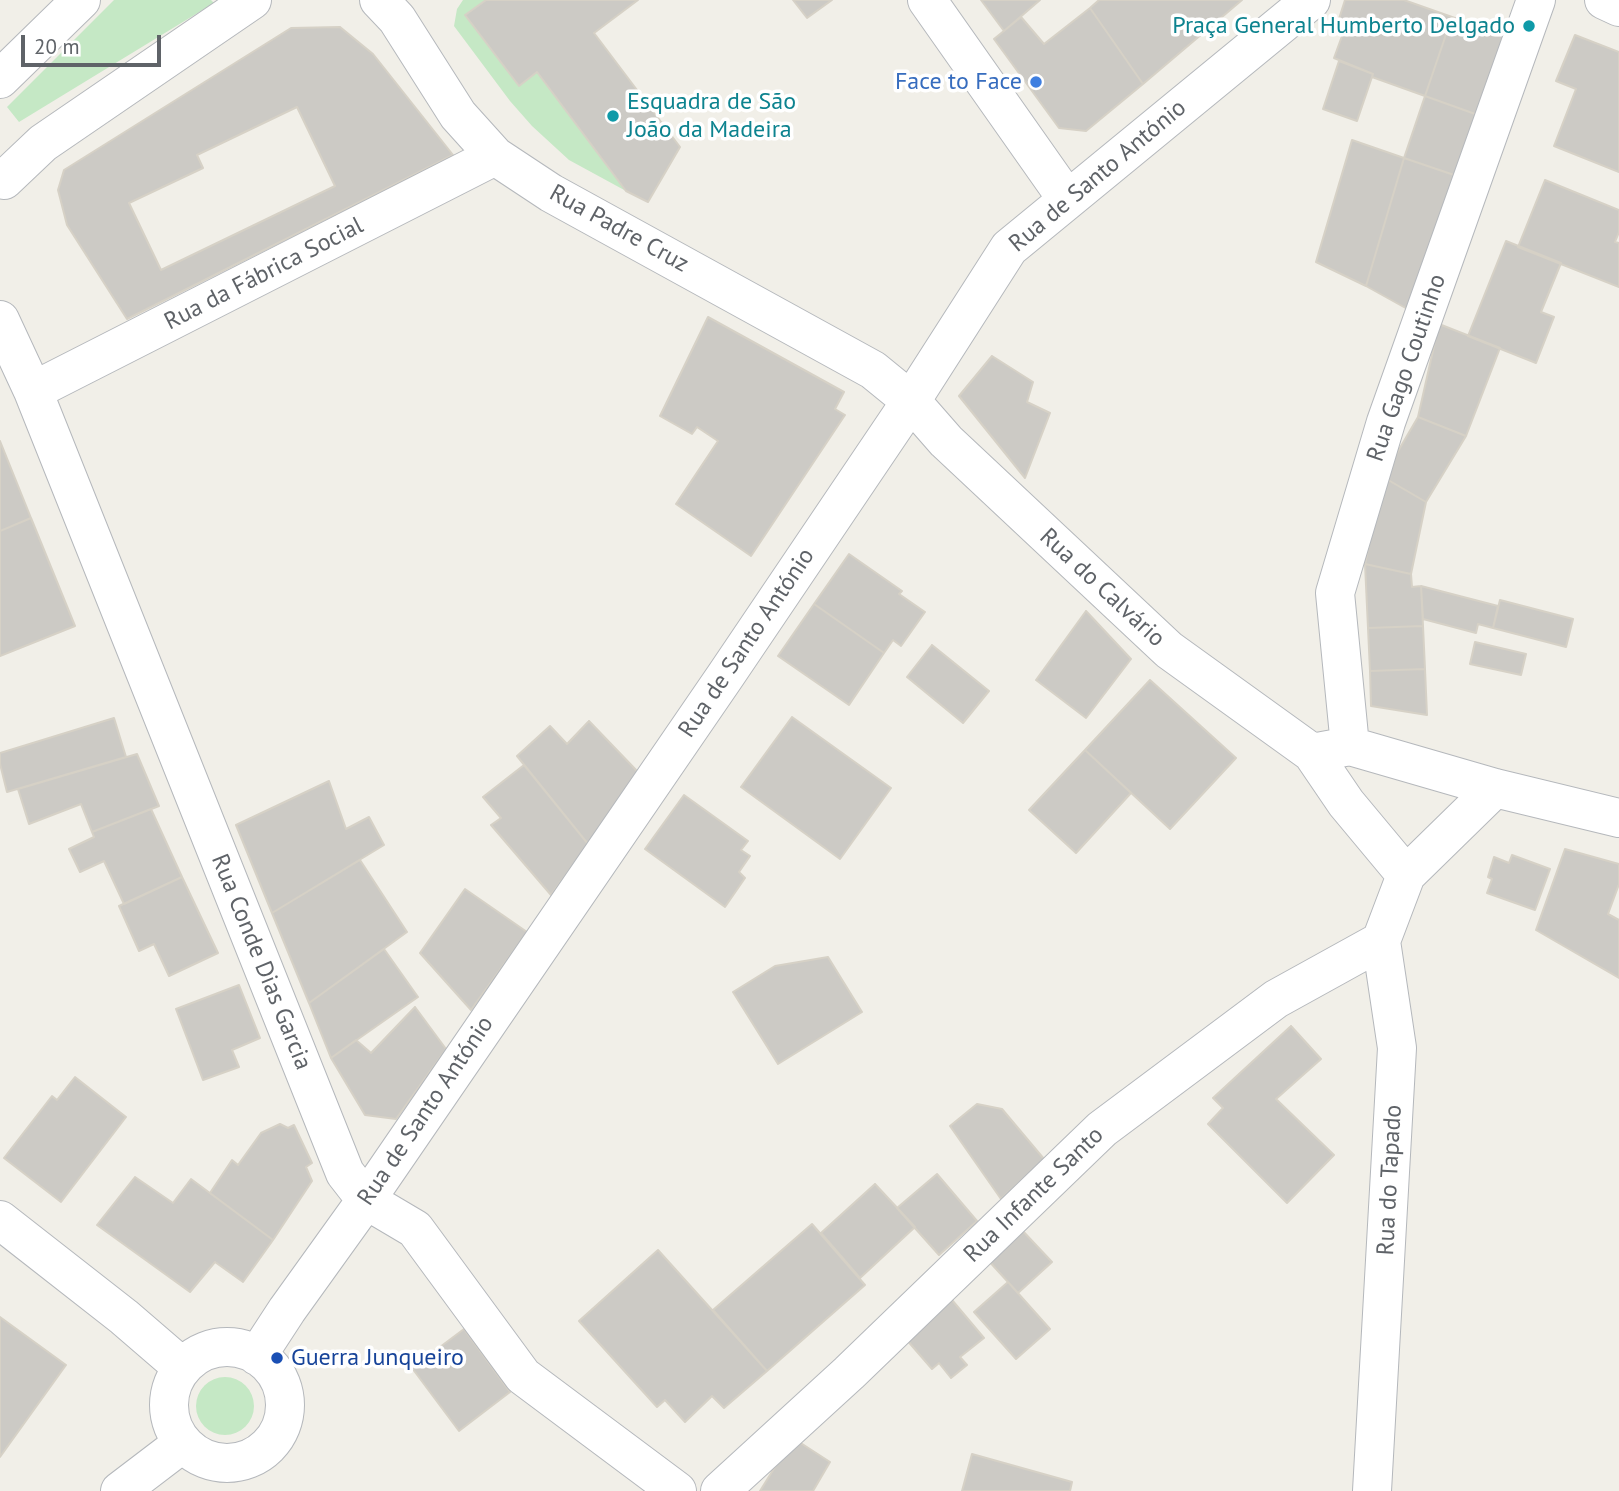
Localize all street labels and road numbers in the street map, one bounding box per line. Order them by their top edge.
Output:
street label: Rua de Santo António [1004,94,1192,258]
street label: Rua Padre Cruz [544,179,694,279]
street label: Rua da Fábrica Social [160,211,368,337]
street label: Rua Gago Coutinho [1361,270,1453,466]
street label: Rua do Calvário [1033,523,1171,653]
street label: Rua de Santo António [673,543,821,743]
street label: Rua Conde Dias Garcia [205,850,317,1074]
street label: Rua de Santo António [352,1011,500,1211]
street label: Rua do Tapado [1372,1104,1408,1256]
street label: Rua Infante Santo [958,1121,1110,1269]

